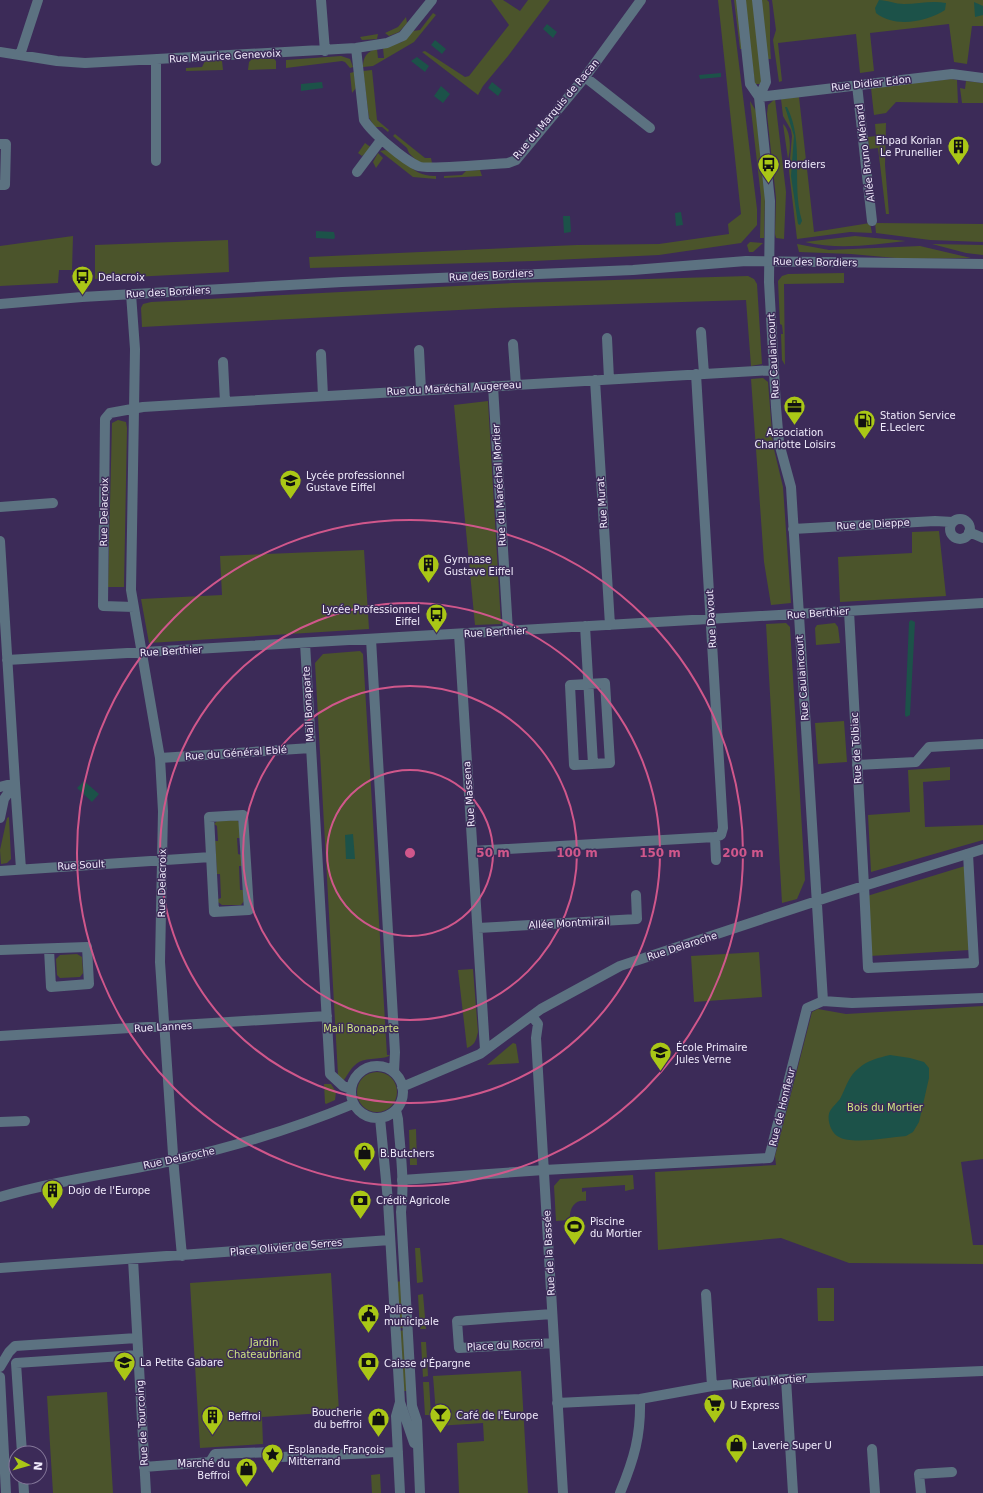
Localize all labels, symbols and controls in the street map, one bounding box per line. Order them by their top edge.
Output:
street label: Rue Maurice Genevoix [169,48,281,64]
street label: Rue du Marquis de Racan [511,57,601,161]
street label: Rue Didier Edon [830,73,912,93]
street label: Allée Bruno Ménard [854,104,876,202]
building icon: Ehpad Korian Le Prunellier [945,133,971,166]
place label: Ehpad Korian Le Prunellier [876,135,943,158]
bus stop icon: Bordiers [755,151,781,184]
place label: Bordiers [784,159,826,170]
street label: Rue des Bordiers [773,256,857,268]
bus stop icon: Delacroix [69,264,95,297]
street label: Rue des Bordiers [448,267,534,283]
place label: Delacroix [98,272,145,283]
street label: Rue des Bordiers [125,284,211,300]
street label: Rue Caulaincourt [765,313,781,399]
street label: Rue du Maréchal Augereau [386,379,522,397]
office icon: Association Charlotte Loisirs [782,393,808,426]
fuel station icon: Station Service E.Leclerc [851,408,877,441]
place label: Station Service E.Leclerc [880,410,956,433]
street label: Rue du Maréchal Mortier [490,423,508,546]
place label: Association Charlotte Loisirs [754,427,836,450]
school or university icon: Lycée professionnel Gustave Eiffel [277,468,303,501]
place label: Lycée professionnel Gustave Eiffel [306,470,405,493]
street label: Rue Delacroix [98,477,110,547]
street label: Rue Murat [595,477,609,529]
street label: Rue de Dieppe [836,517,910,531]
building icon: Gymnase Gustave Eiffel [416,552,442,585]
place label: Gymnase Gustave Eiffel [444,554,514,577]
street label: Rue Davout [704,590,718,648]
bus stop icon: Lycée Professionnel Eiffel [423,602,449,635]
place label: Lycée Professionnel Eiffel [322,604,420,627]
street label: Rue Berthier [786,605,850,621]
street label: Rue Berthier [463,625,527,639]
street label: Rue Caulaincourt [794,635,810,721]
street label: Rue Berthier [139,644,203,658]
street label: Mail Bonaparte [301,666,315,742]
street label: Rue de Tolbiac [849,712,863,784]
street label: Rue du Général Eblé [185,744,287,762]
street label: Rue Massena [461,761,477,827]
centre of rings [403,846,417,860]
text: 50 m [476,846,510,860]
text: 100 m [556,846,598,860]
text: 150 m [639,846,681,860]
text: 200 m [722,846,764,860]
street label: Rue Delacroix [156,848,168,918]
street label: Rue Soult [57,858,105,872]
street label: Allée Montmirail [528,915,610,931]
street label: Rue Delaroche [646,929,718,963]
street label: Rue Lannes [134,1020,192,1034]
park label: Mail Bonaparte [323,1023,399,1034]
school or university icon: École Primaire Jules Verne [648,1040,674,1073]
place label: École Primaire Jules Verne [675,1041,747,1065]
street label: Rue de Honfleur [767,1066,797,1147]
park label: Bois du Mortier [847,1102,924,1113]
shop icon: B.Butchers [351,1140,377,1173]
street label: Rue Delaroche [142,1145,216,1171]
place label: B.Butchers [380,1148,434,1159]
building icon: Dojo de l'Europe [39,1177,65,1210]
place label: Dojo de l'Europe [68,1185,150,1196]
bank icon: Crédit Agricole [348,1187,374,1220]
place label: Crédit Agricole [376,1195,450,1206]
street label: Rue de la Bassée [541,1210,557,1296]
sports icon: Piscine du Mortier [562,1214,588,1247]
place label: Piscine du Mortier [590,1216,643,1239]
street label: Place Olivier de Serres [229,1237,343,1257]
public building icon: Police municipale [355,1302,381,1335]
place label: Police municipale [384,1304,439,1327]
park label: Jardin Chateaubriand [227,1337,301,1360]
street label: Place du Rocroi [466,1338,544,1352]
school or university icon: La Petite Gabare [111,1349,137,1382]
bank icon: Caisse d'Épargne [356,1350,382,1383]
place label: La Petite Gabare [140,1357,223,1368]
place label: Caisse d'Épargne [384,1357,470,1369]
street label: Rue du Mortier [732,1372,807,1390]
street label: Rue de Tourcoing [134,1380,150,1466]
supermarket icon: U Express [701,1392,727,1425]
place label: U Express [730,1400,780,1411]
bar icon: Café de l'Europe [428,1402,454,1435]
building icon: Beffroi [199,1403,225,1436]
shop icon: Boucherie du beffroi [365,1405,391,1438]
place label: Boucherie du beffroi [312,1407,362,1430]
place label: Café de l'Europe [456,1410,538,1421]
place label: Beffroi [228,1411,261,1422]
shop icon: Laverie Super U [723,1432,749,1465]
place label: Laverie Super U [752,1440,832,1451]
place icon: Esplanade François Mitterrand [259,1442,285,1475]
place label: Esplanade François Mitterrand [288,1444,384,1467]
north arrow [8,1445,48,1485]
shop icon: Marché du Beffroi [233,1456,259,1489]
place label: Marché du Beffroi [178,1458,230,1481]
text: N [31,1461,44,1471]

